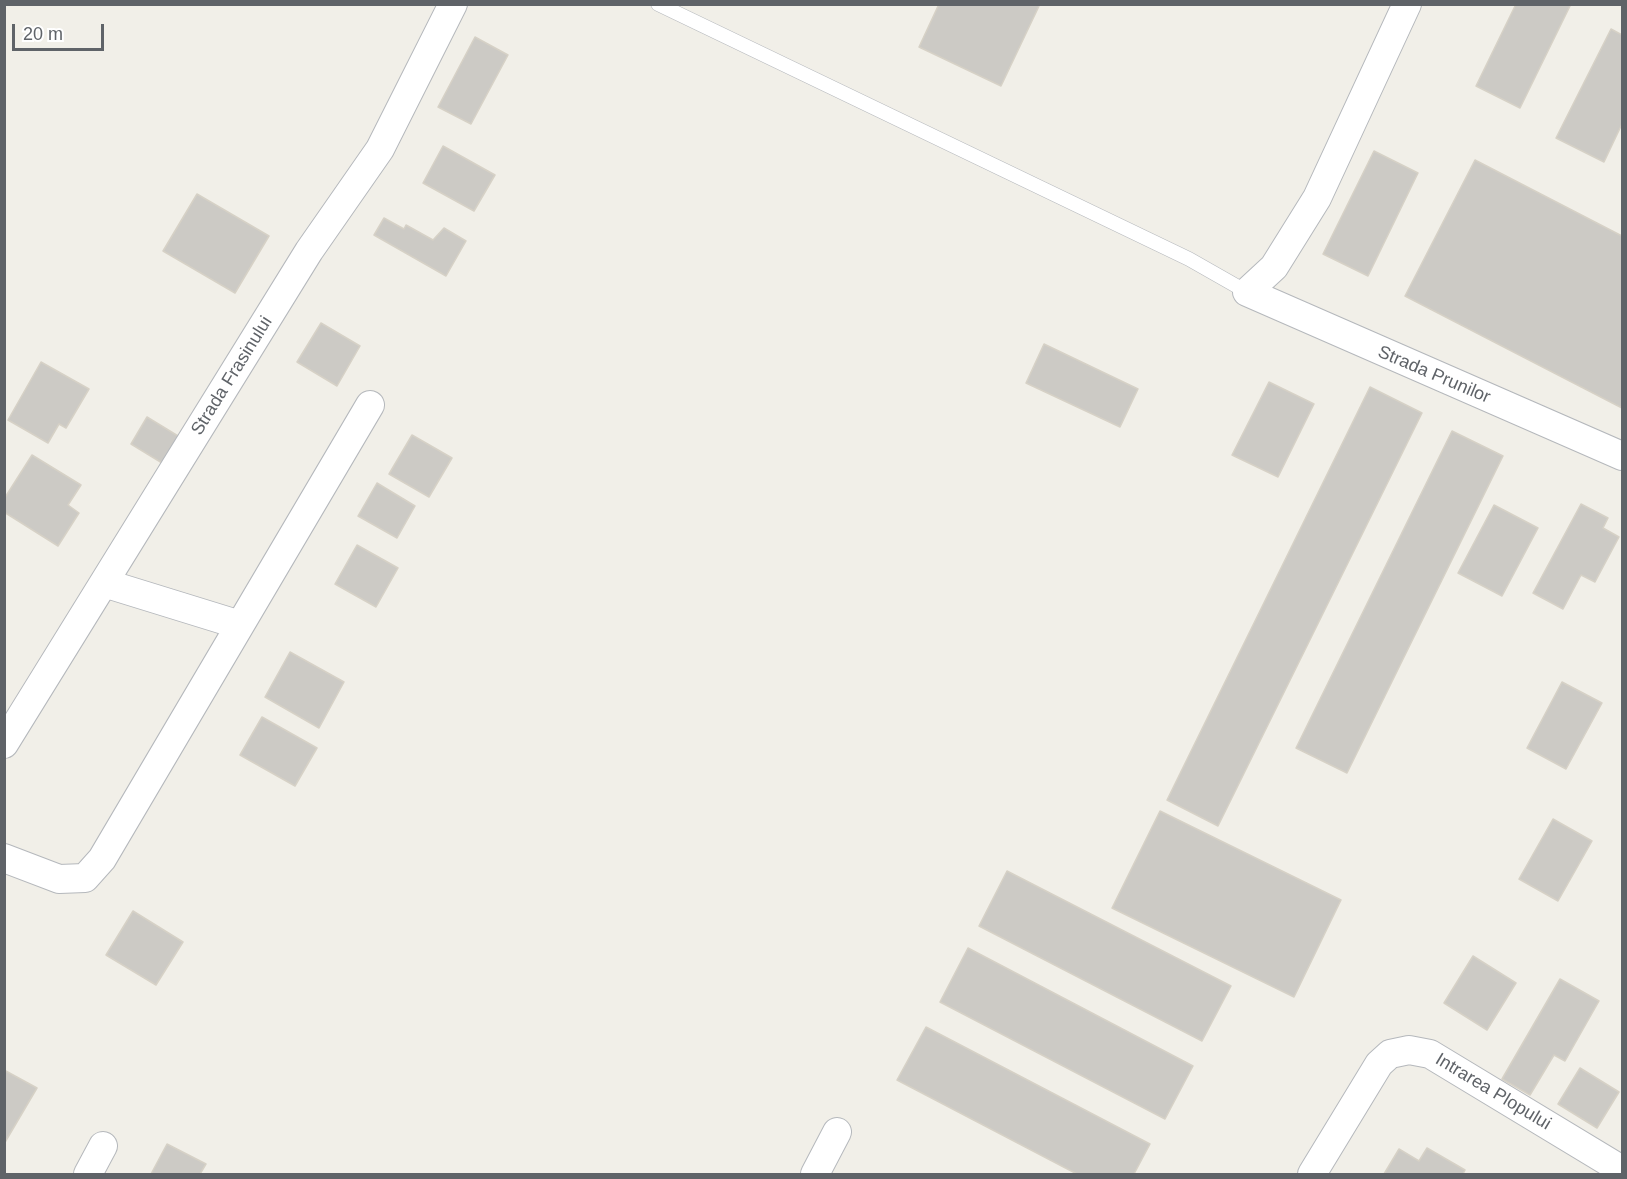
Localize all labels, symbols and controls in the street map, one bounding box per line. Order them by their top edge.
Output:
scale bar [15,12,106,50]
text: 20 m [23,24,63,44]
street label: Strada Frasinului [187,313,277,439]
street label: Strada Prunilor [1375,342,1493,408]
street label: Intrarea Plopului [1431,1049,1555,1135]

